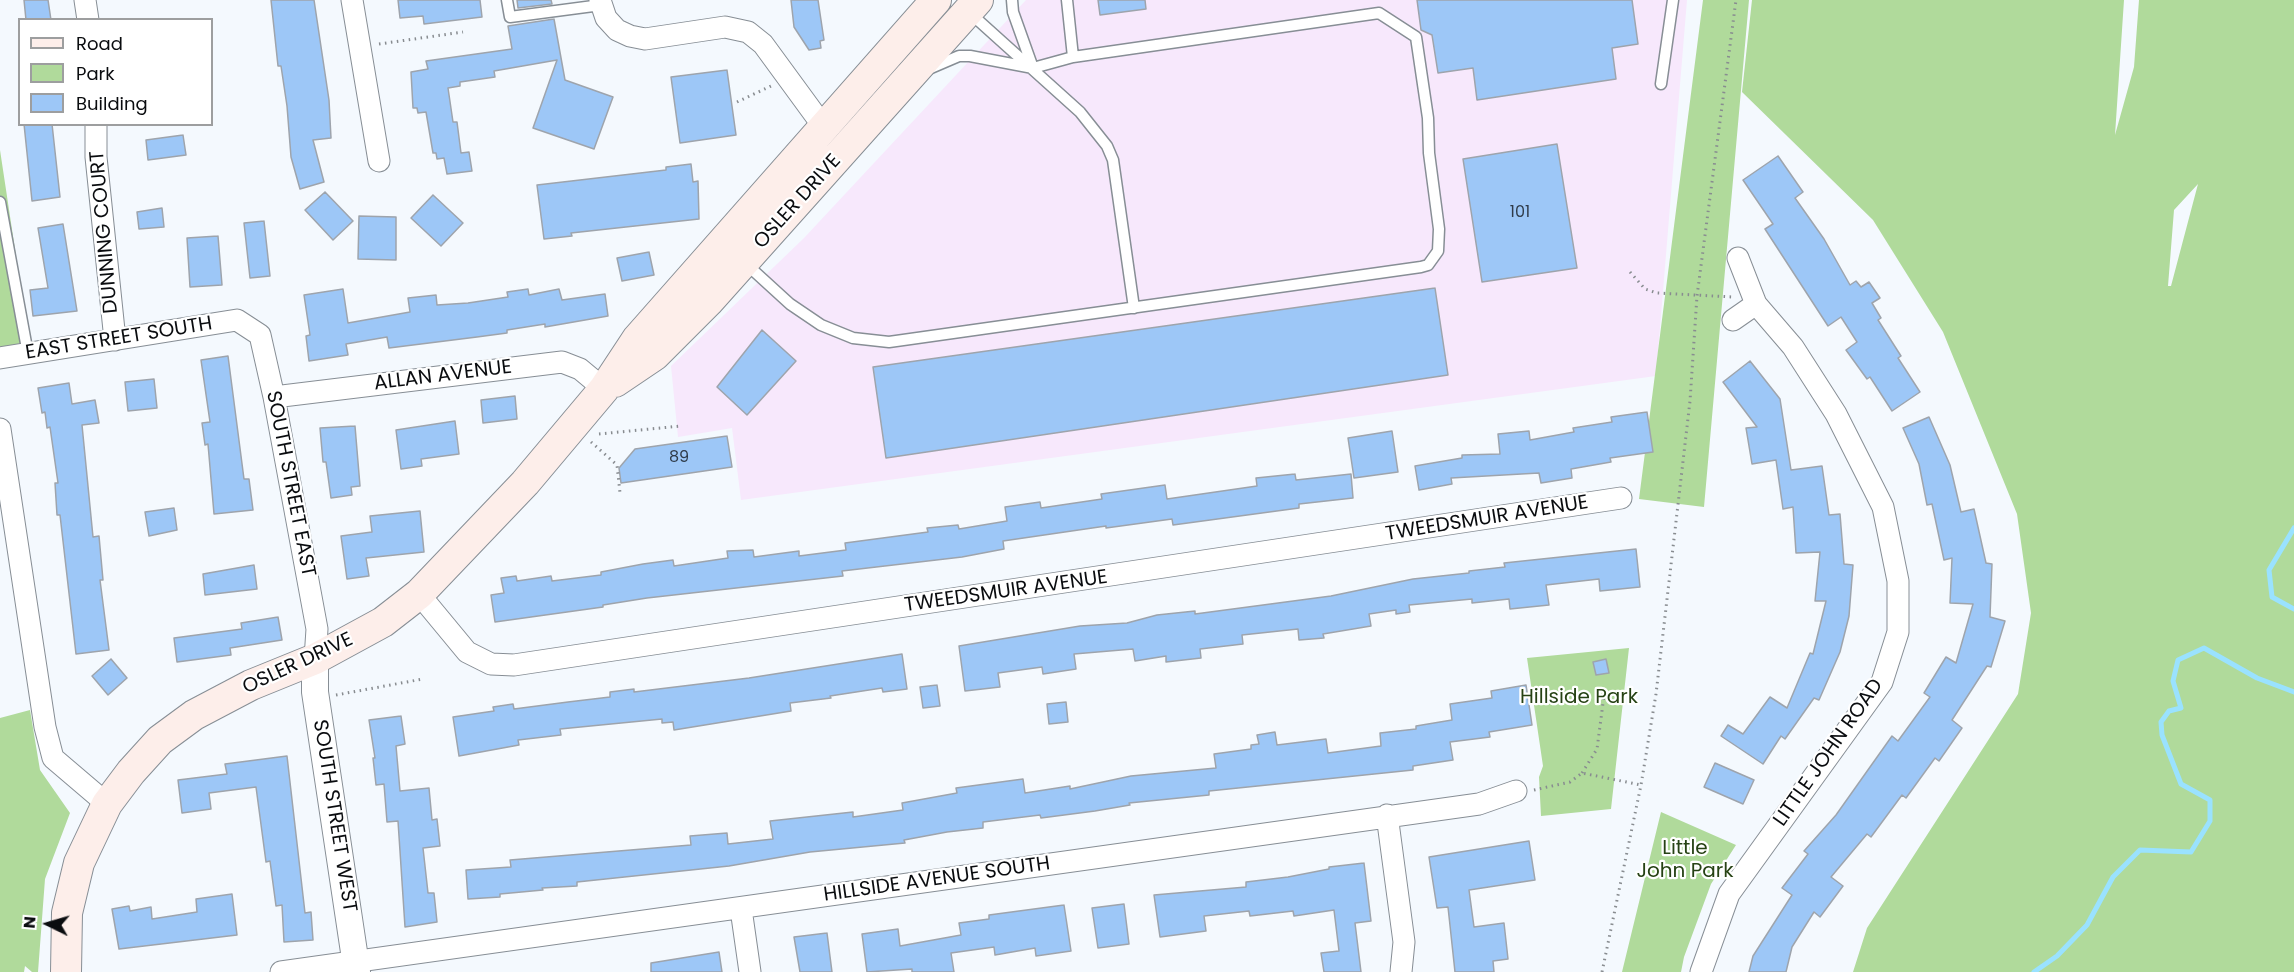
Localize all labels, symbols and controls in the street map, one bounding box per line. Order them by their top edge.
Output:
legend [18,18,213,126]
text: Road [76,31,123,56]
text: Park [76,61,115,86]
text: Building [76,91,148,116]
street label: DUNNING COURT [86,150,124,314]
street label: OSLER DRIVE [749,150,847,254]
house number: 101 [1510,203,1530,223]
street label: EAST STREET SOUTH [24,312,214,366]
street label: ALLAN AVENUE [373,356,513,396]
street label: SOUTH STREET EAST [260,389,320,579]
house number: 89 [669,448,689,468]
street label: TWEEDSMUIR AVENUE [1384,491,1590,547]
street label: TWEEDSMUIR AVENUE [903,566,1109,618]
street label: OSLER DRIVE [239,628,357,700]
street label: LITTLE JOHN ROAD [1769,675,1889,831]
park label: Hillside Park [1520,686,1638,710]
street label: SOUTH STREET WEST [307,718,361,914]
park label: Little John Park [1636,837,1734,884]
street label: HILLSIDE AVENUE SOUTH [822,852,1052,908]
north arrow [18,894,78,954]
text: N [18,915,42,929]

